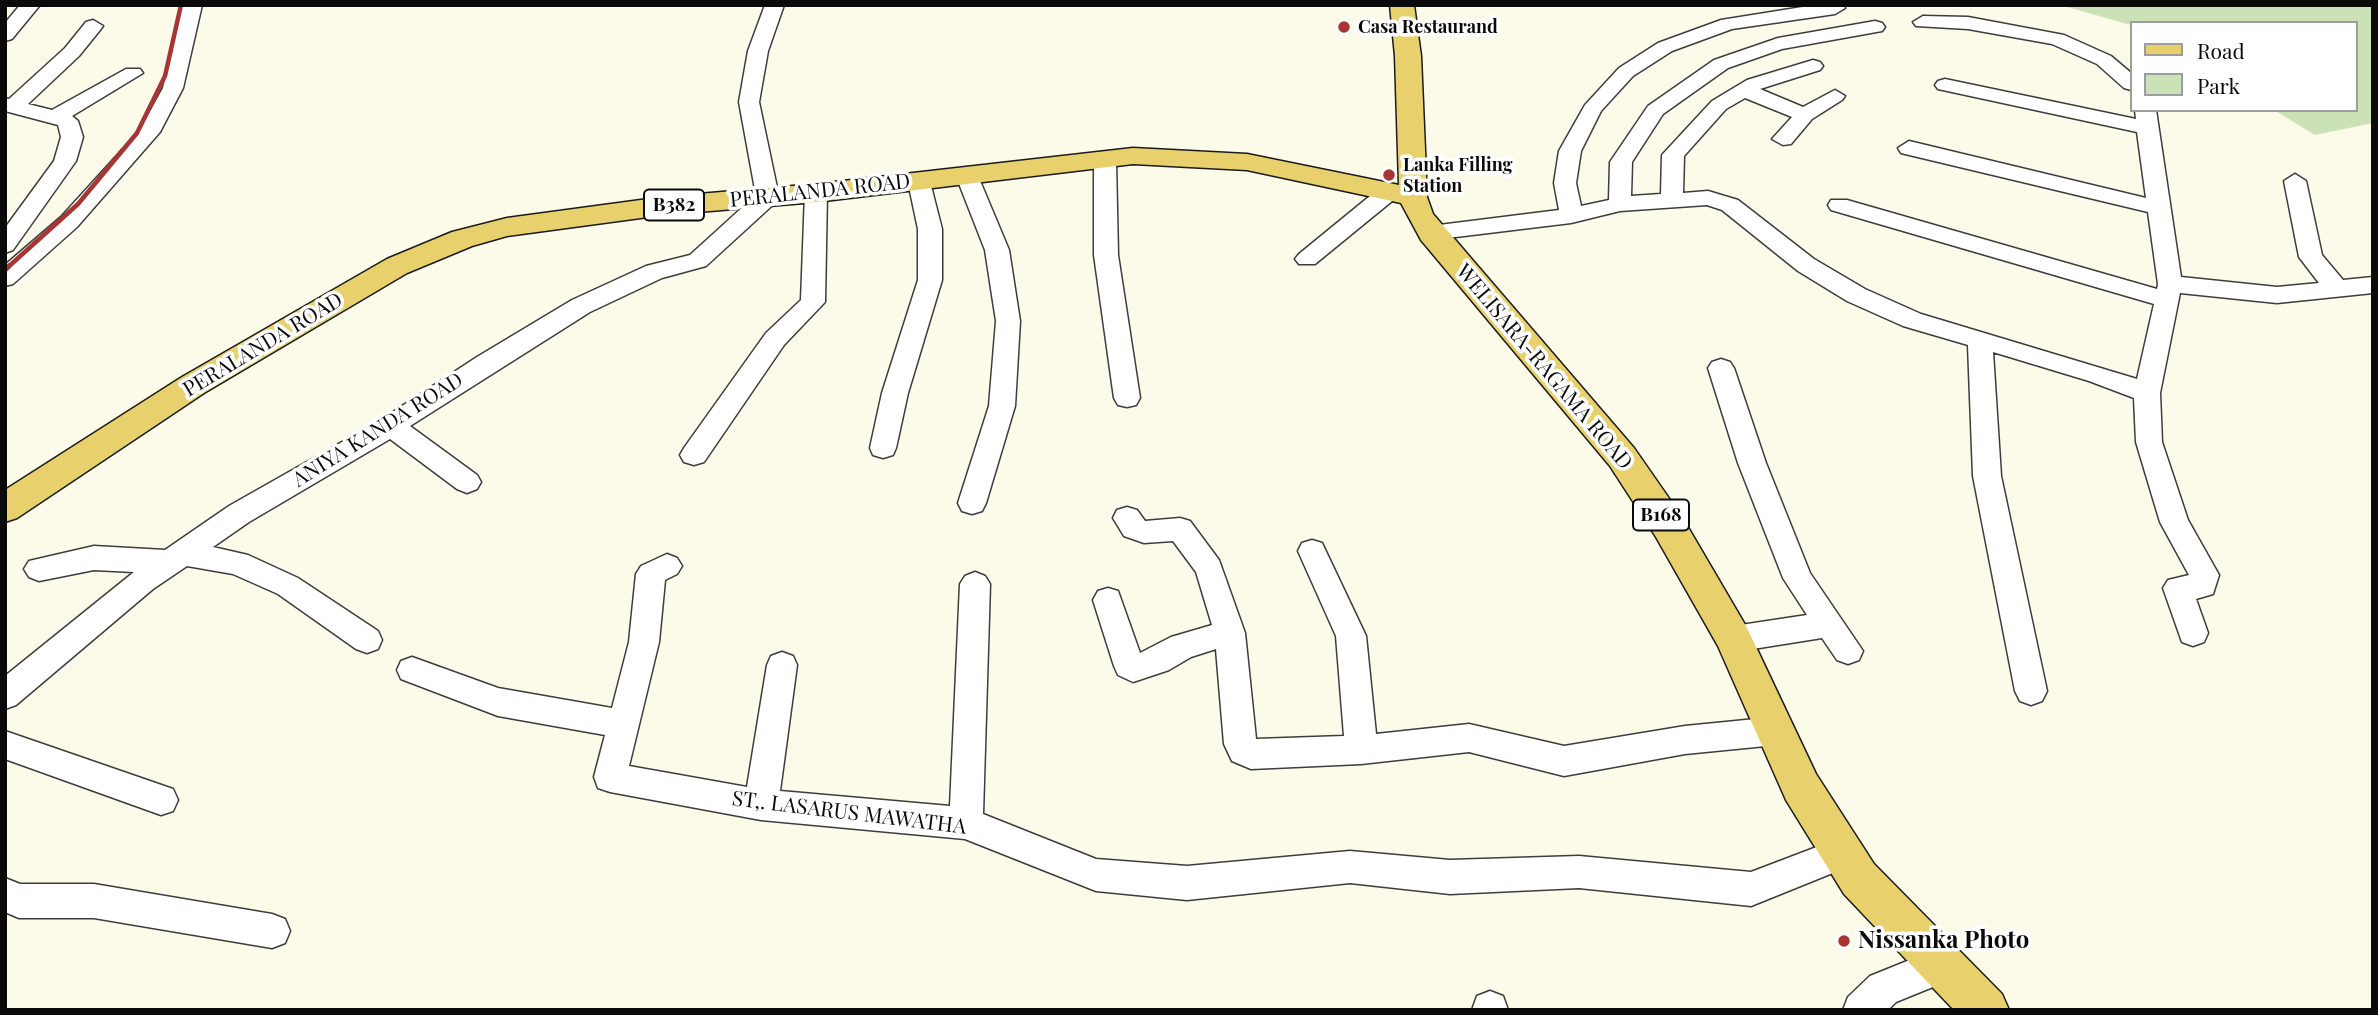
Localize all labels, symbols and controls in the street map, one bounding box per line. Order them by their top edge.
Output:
place label: Casa Restaurand [1358,16,1498,38]
marker: Casa Restaurand [1336,19,1352,35]
legend [2130,21,2357,112]
text: Road [2197,36,2245,64]
text: Park [2197,71,2240,99]
place label: Lanka Filling Station [1403,154,1513,196]
marker: Lanka Filling Station [1381,167,1397,183]
street label: PERALANDA ROAD [728,169,912,213]
road number: B382 [644,190,704,220]
street label: WELISARA-RAGAMA ROAD [1451,259,1637,475]
street label: PERALANDA ROAD [179,287,347,403]
street label: ANIYA KANDA ROAD [288,367,468,493]
road number: B168 [1633,500,1689,530]
street label: ST,. LASARUS MAWATHA [730,786,968,840]
place label: Nissanka Photo [1858,927,2029,955]
marker: Nissanka Photo [1836,933,1852,949]

